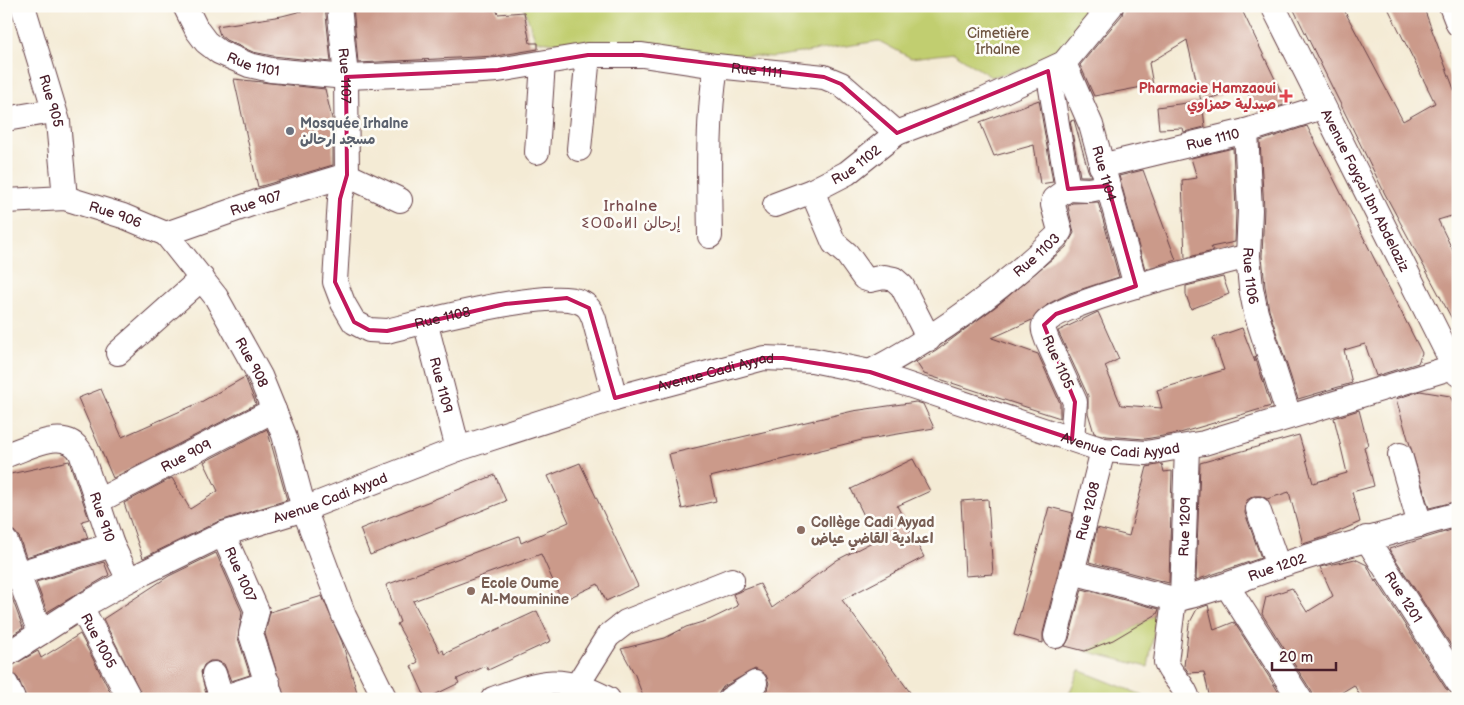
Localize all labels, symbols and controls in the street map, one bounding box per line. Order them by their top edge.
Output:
park label: Cimetière Irhalne [967,25,1029,58]
street label: Rue 1107 [335,47,355,104]
street label: Rue 1101 [224,48,280,79]
street label: Rue 1111 [730,59,783,81]
street label: Rue 905 [36,72,67,128]
place label: Pharmacie Hamzaoui صيدلية حمزاوي [1139,80,1276,115]
marker: Pharmacie Hamzaoui صيدلية حمزاوي [1280,90,1292,102]
street label: Avenue Fayçal Ibn Abdelaziz [1318,106,1414,274]
place label: Mosquée Irhalne مسجد ارحالن [300,115,408,148]
street label: Rue 1110 [1184,124,1241,154]
marker: Mosquée Irhalne مسجد ارحالن [284,125,296,137]
street label: Rue 1102 [828,140,885,188]
street label: Rue 1104 [1089,144,1121,204]
street label: Rue 907 [228,187,284,219]
street label: Rue 906 [87,197,145,232]
district label: Irhalne ⵉⵔⵀⴰⵍⵏ إرحالن [581,197,681,233]
street label: Rue 1103 [1009,229,1064,281]
street label: Rue 1106 [1239,247,1263,306]
street label: Rue 1108 [412,303,472,332]
street label: Rue 1105 [1039,333,1077,391]
street label: Rue 908 [232,334,272,390]
street label: Avenue Cadi Ayyad [655,349,774,395]
street label: Rue 1109 [426,355,457,415]
street label: Avenue Cadi Ayyad [1059,428,1181,462]
street label: Rue 909 [158,436,214,476]
street label: Avenue Cadi Ayyad [271,469,390,526]
street label: Rue 1208 [1072,480,1103,542]
street label: Rue 910 [86,490,119,544]
street label: Rue 1209 [1175,496,1194,557]
place label: Collège Cadi Ayyad اعدادية القاضي عياض [811,514,935,551]
marker: Collège Cadi Ayyad اعدادية القاضي عياض [795,524,807,536]
street label: Rue 1007 [221,544,260,605]
street label: Rue 1202 [1246,549,1309,585]
street label: Rue 1201 [1381,568,1426,626]
place label: Ecole Oume Al-Mouminine [480,575,569,608]
marker: Ecole Oume Al-Mouminine [465,585,477,597]
street label: Rue 1005 [77,610,120,671]
scale bar [1272,640,1335,672]
text: 20 m [1279,648,1313,667]

